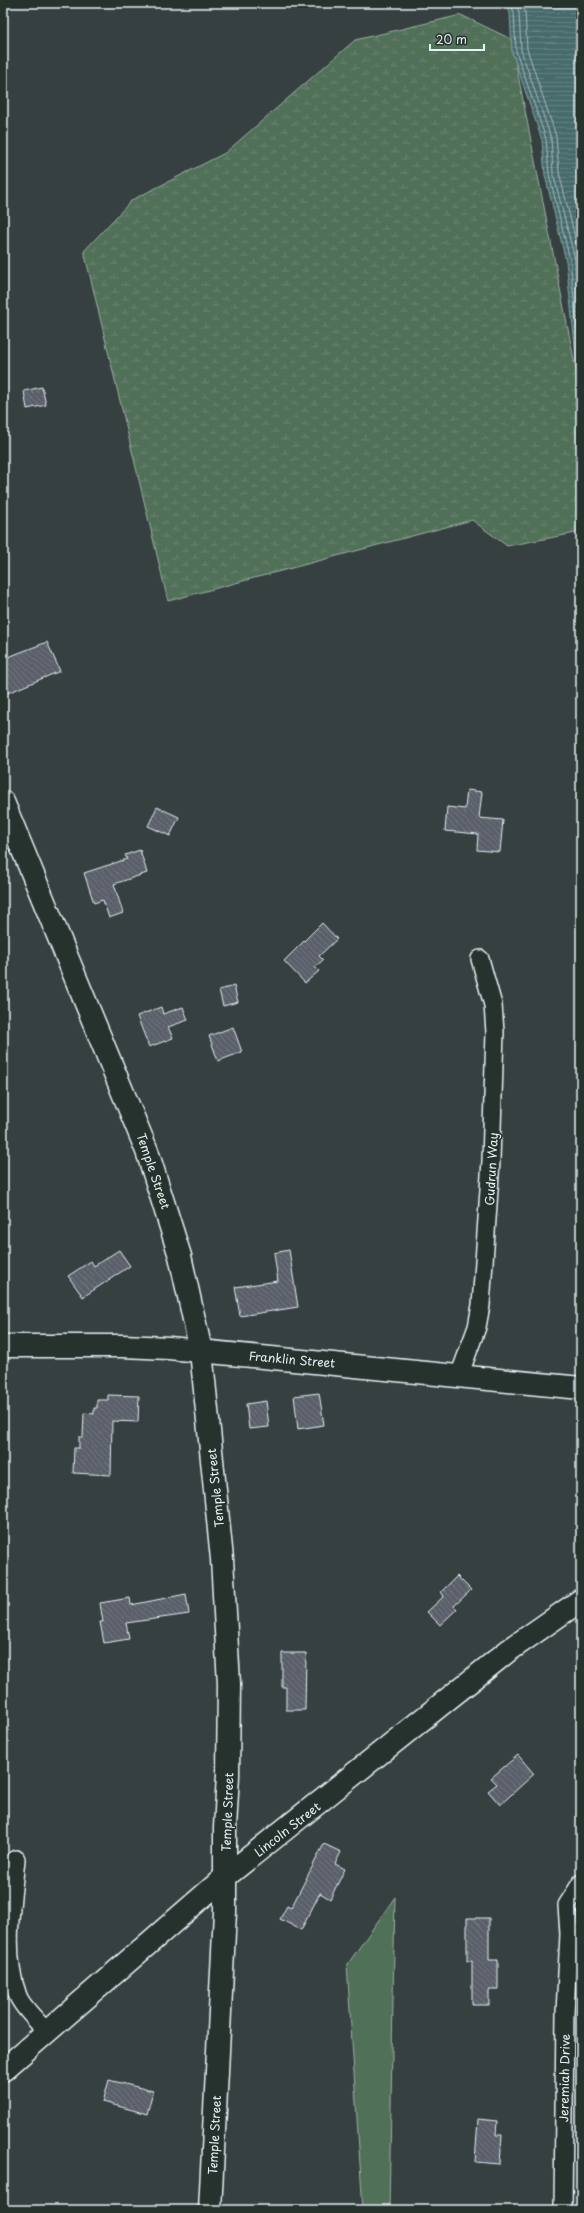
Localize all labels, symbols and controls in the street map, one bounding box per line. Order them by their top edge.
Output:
scale bar [430,26,484,52]
text: 20 m [436,30,467,48]
street label: Temple Street [133,1131,175,1212]
street label: Gudrun Way [480,1132,502,1206]
street label: Franklin Street [248,1346,336,1372]
street label: Temple Street [202,1447,228,1528]
street label: Temple Street [217,1772,237,1852]
street label: Lincoln Street [250,1797,324,1861]
street label: Jeremiah Drive [554,2033,574,2122]
street label: Temple Street [203,2095,225,2175]

